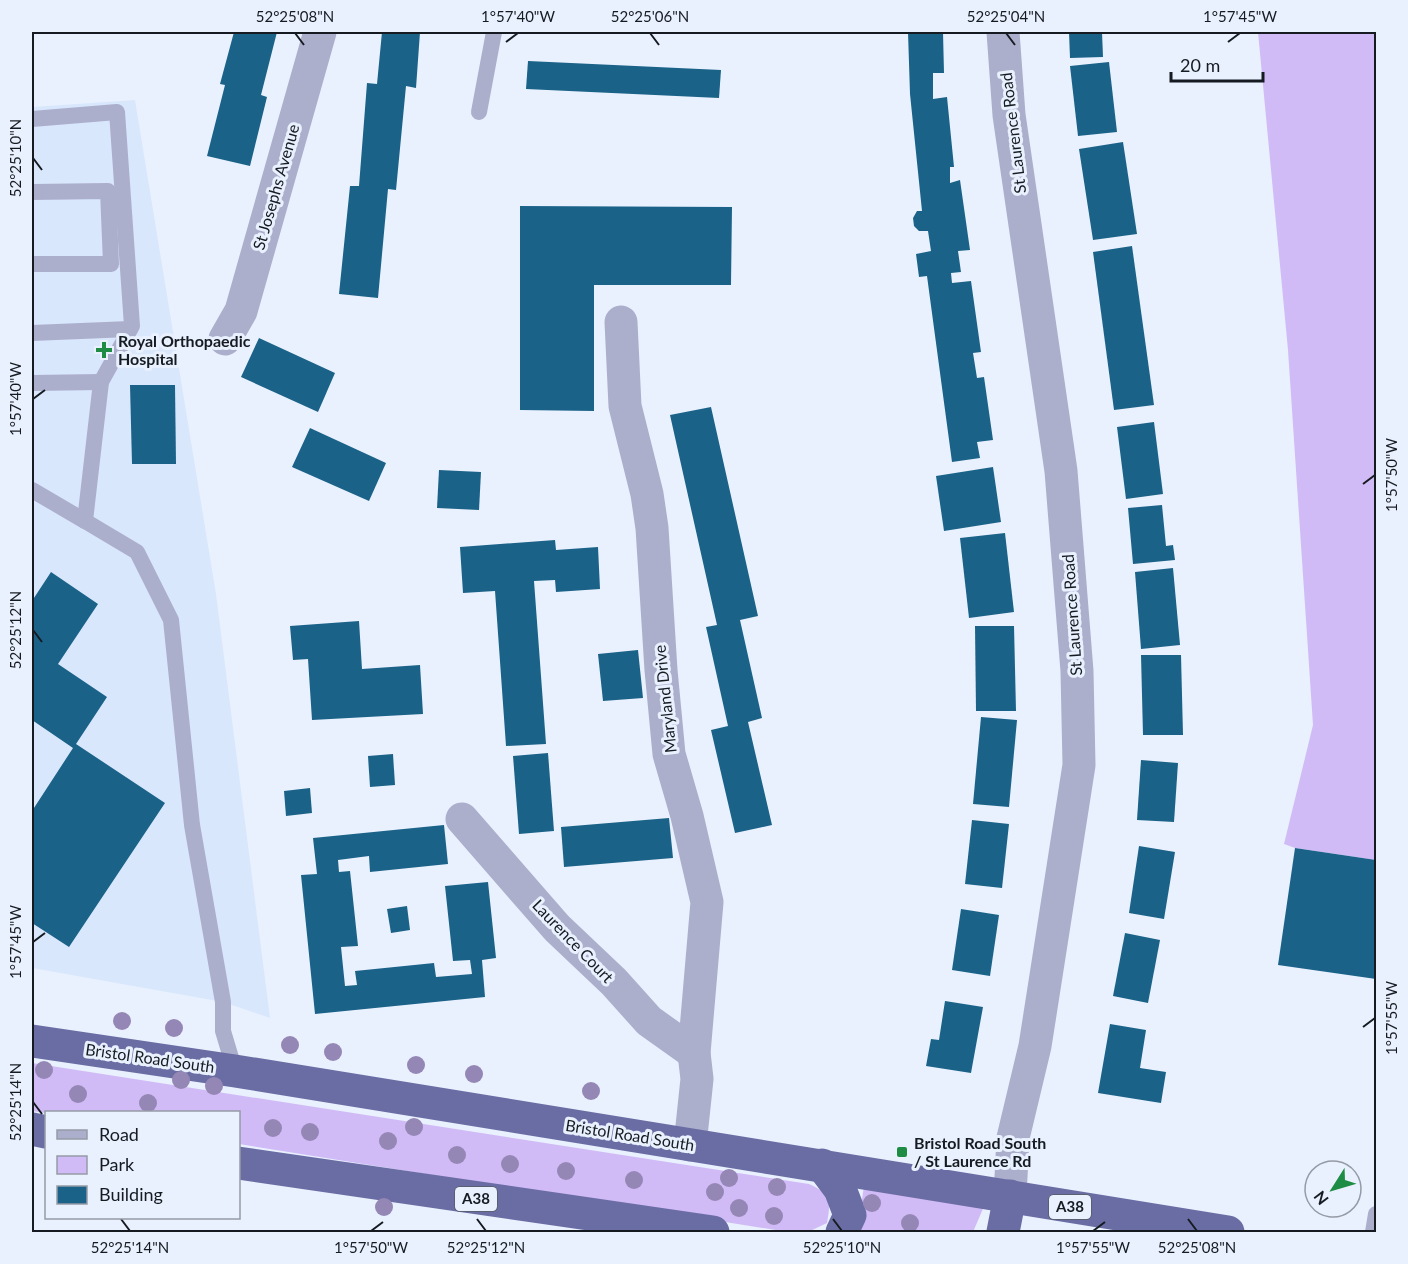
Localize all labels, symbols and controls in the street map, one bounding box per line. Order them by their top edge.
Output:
text: 52°25'08"N [256,7,334,25]
text: 1°57'40"W [481,7,555,25]
text: 52°25'06"N [611,7,689,25]
text: 52°25'04"N [967,7,1045,25]
text: 1°57'45"W [1203,7,1277,25]
scale bar [1171,45,1262,83]
text: 20 m [1180,54,1220,76]
street label: St Laurence Road [996,72,1029,195]
text: 52°25'10"N [6,119,24,197]
street label: St Josephs Avenue [248,122,303,252]
place label: Royal Orthopaedic Hospital [118,331,251,368]
marker: Royal Orthopaedic Hospital [95,341,113,359]
text: 1°57'40"W [6,362,24,436]
text: 1°57'50"W [1382,438,1400,512]
street label: St Laurence Road [1058,554,1085,676]
text: 52°25'12"N [6,591,24,669]
street label: Maryland Drive [649,644,680,754]
street label: Laurence Court [529,895,618,986]
text: 1°57'45"W [6,905,24,979]
text: 1°57'55"W [1382,981,1400,1055]
street label: Bristol Road South [84,1039,216,1076]
text: 52°25'14"N [6,1063,24,1141]
legend [45,1111,240,1219]
street label: Bristol Road South [564,1115,696,1154]
text: Road [99,1123,139,1145]
place label: Bristol Road South / St Laurence Rd [914,1133,1046,1170]
marker: Bristol Road South / St Laurence Rd [895,1145,909,1159]
text: Park [99,1153,135,1175]
north arrow [1303,1159,1363,1219]
text: Building [99,1183,163,1205]
road number: A38 [455,1187,497,1211]
text: N [1309,1188,1332,1209]
road number: A38 [1049,1195,1091,1219]
text: 52°25'14"N [91,1238,169,1256]
text: 1°57'50"W [334,1238,408,1256]
text: 52°25'12"N [447,1238,525,1256]
text: 52°25'10"N [803,1238,881,1256]
text: 1°57'55"W [1056,1238,1130,1256]
text: 52°25'08"N [1158,1238,1236,1256]

